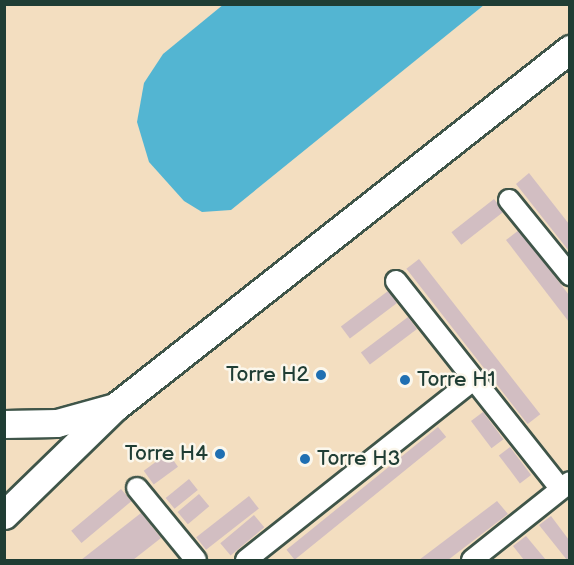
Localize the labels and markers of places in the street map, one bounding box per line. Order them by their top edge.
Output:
place label: Torre H2 [226,362,309,388]
place label: Torre H1 [417,367,496,393]
marker: Torre H2 [314,368,328,382]
marker: Torre H1 [398,373,412,387]
place label: Torre H4 [125,441,208,467]
place label: Torre H3 [317,446,400,472]
marker: Torre H4 [213,447,227,461]
marker: Torre H3 [298,452,312,466]

